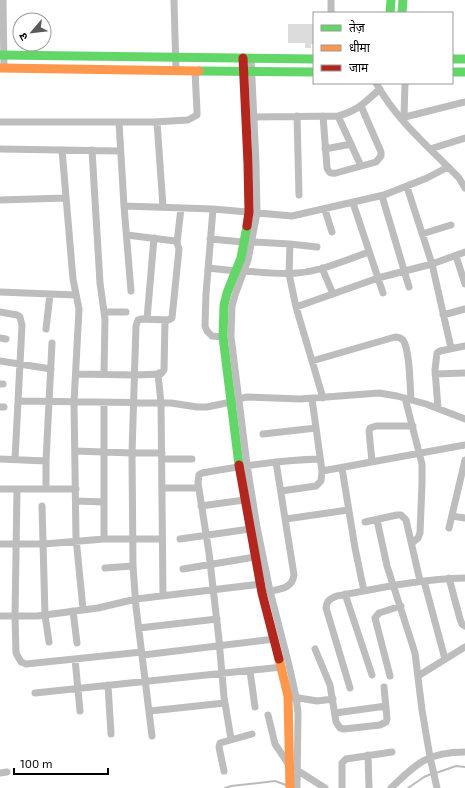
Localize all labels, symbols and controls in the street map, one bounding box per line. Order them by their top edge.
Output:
north arrow [12,12,52,52]
legend [313,12,453,84]
text: तेज़ [349,20,366,34]
text: उ [15,31,30,43]
text: धीमा [349,40,371,54]
text: जाम [349,60,369,74]
scale bar [14,750,108,776]
text: 100 m [20,756,52,770]

